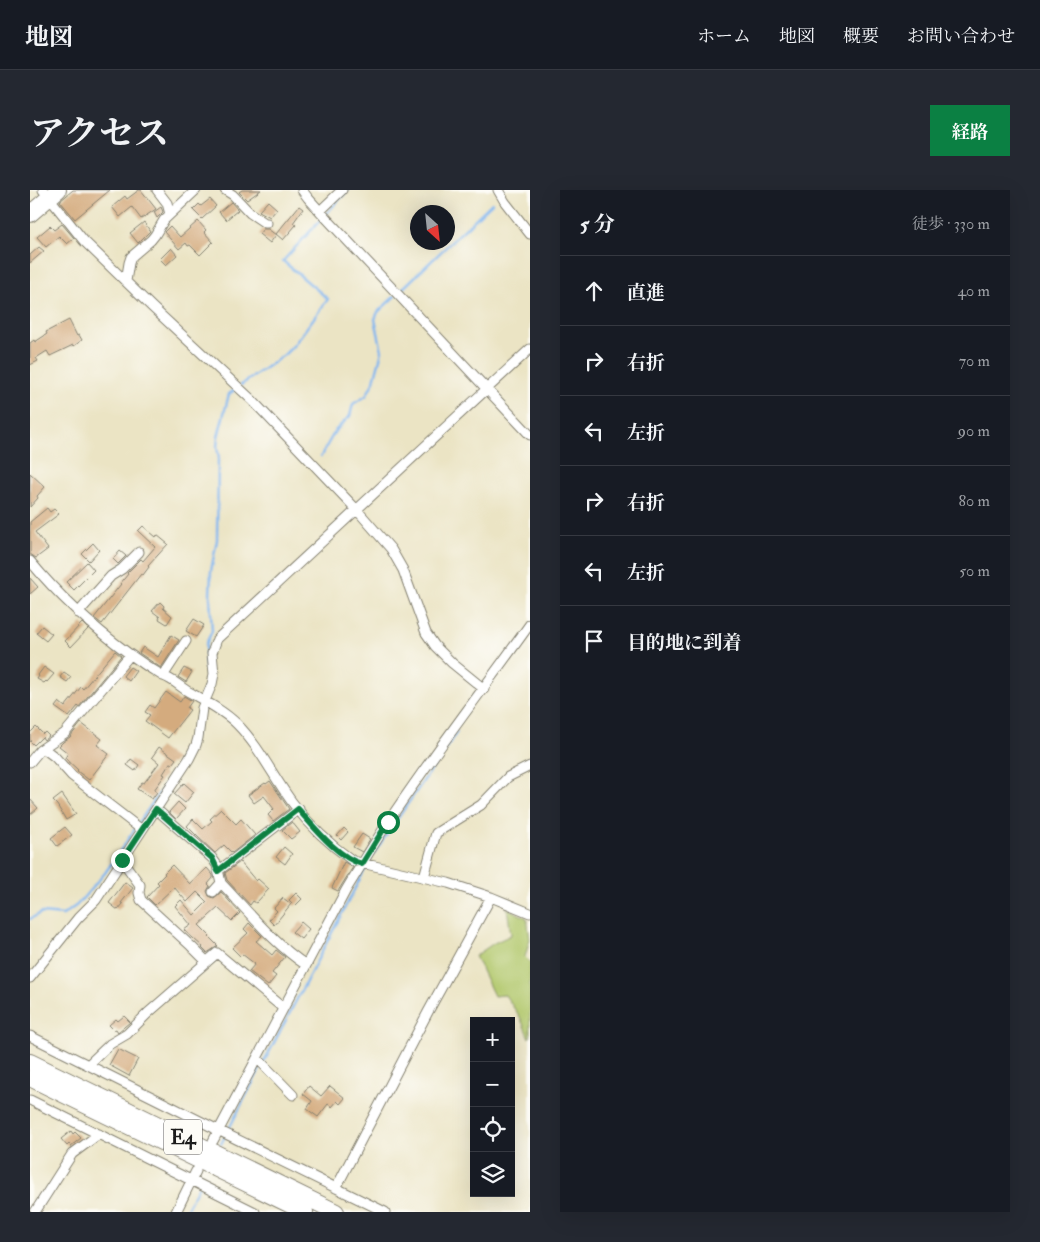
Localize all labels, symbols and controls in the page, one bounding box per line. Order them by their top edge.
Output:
text: 地図 [25,22,73,53]
text: ホーム [697,25,751,48]
text: 地図 [779,25,815,48]
text: 概要 [843,25,879,48]
text: お問い合わせ [907,25,1015,48]
button: 経路 [930,105,1010,156]
text: アクセス [30,112,169,156]
north arrow [410,205,455,250]
text: 5 分 [580,211,615,238]
text: 徒歩 · 330 m [912,214,990,234]
icon: ahead [580,277,608,305]
text: 直進 [627,281,665,305]
text: 40 m [957,281,990,301]
icon: right [580,347,608,375]
text: 右折 [627,351,665,375]
text: 70 m [959,351,990,371]
icon: left [580,417,608,445]
text: 左折 [627,421,665,445]
text: 90 m [958,421,990,441]
icon: right [580,487,608,515]
text: 右折 [627,491,665,515]
text: 80 m [959,491,990,511]
icon: left [580,557,608,585]
text: 左折 [627,561,665,585]
text: 50 m [959,561,990,581]
icon: arrive [580,627,608,655]
text: 目的地に到着 [627,631,741,655]
route start [377,811,400,834]
route end [111,849,134,872]
map controls [470,1017,515,1197]
button: + [470,1017,515,1062]
button: − [470,1062,515,1107]
button: locate [470,1107,515,1152]
road number: E4 [164,1120,202,1154]
button: layers [470,1152,515,1197]

